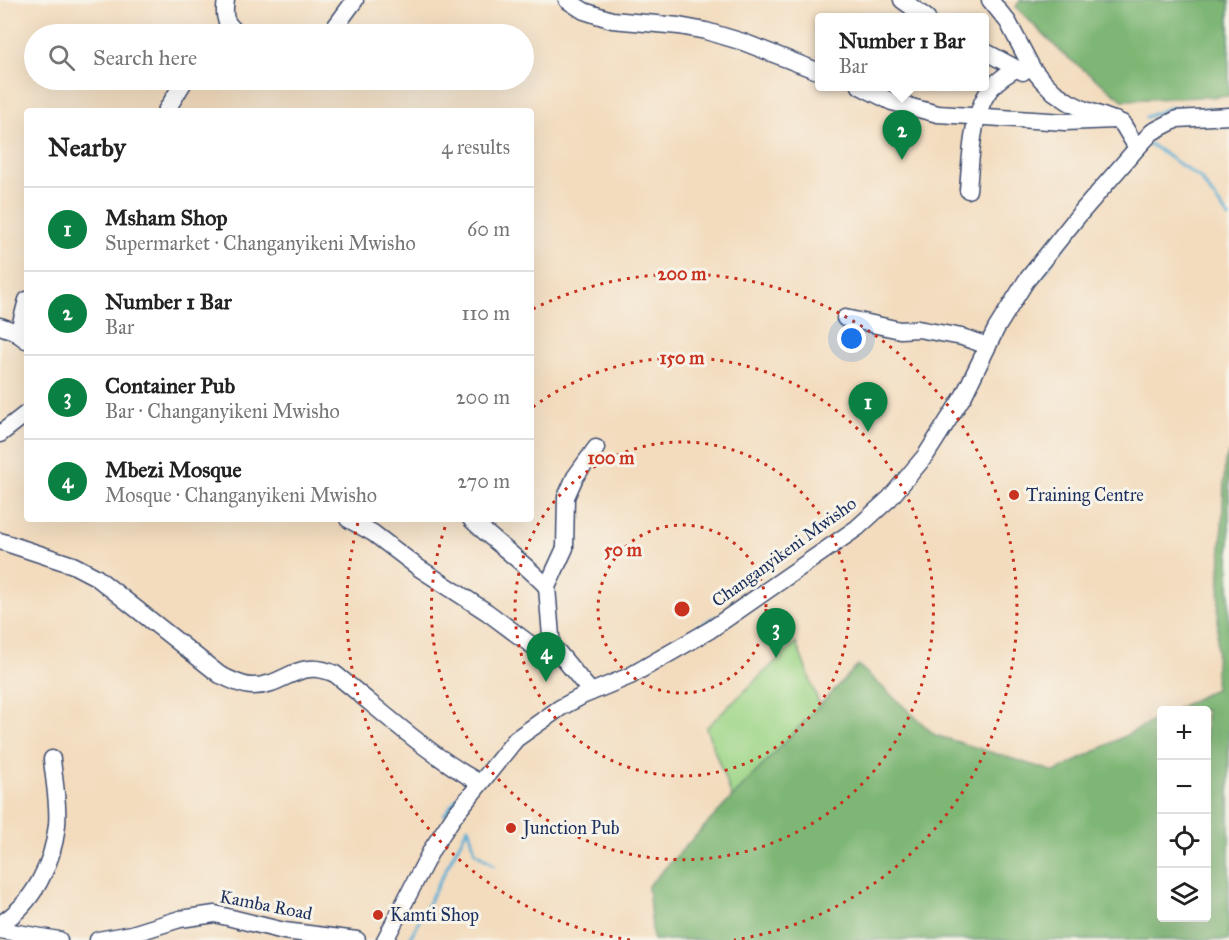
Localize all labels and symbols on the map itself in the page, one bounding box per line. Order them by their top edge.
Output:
pin: 2 [882,110,922,160]
text: 200 m [658,263,707,285]
your location [837,324,866,353]
text: 150 m [660,347,705,369]
pin: 1 [848,382,888,432]
text: 100 m [588,447,635,469]
place label: Training Centre [1026,484,1144,507]
marker: Training Centre [1007,488,1021,502]
street label: Changanyikeni Mwisho [707,492,861,613]
text: 50 m [604,539,643,561]
centre of rings [672,599,692,619]
pin: 3 [756,608,796,658]
pin: 4 [526,632,566,682]
place label: Junction Pub [521,817,620,840]
marker: Junction Pub [504,821,518,835]
street label: Kamba Road [218,885,314,925]
place label: Kamti Shop [390,904,479,926]
marker: Kamti Shop [371,908,385,922]

